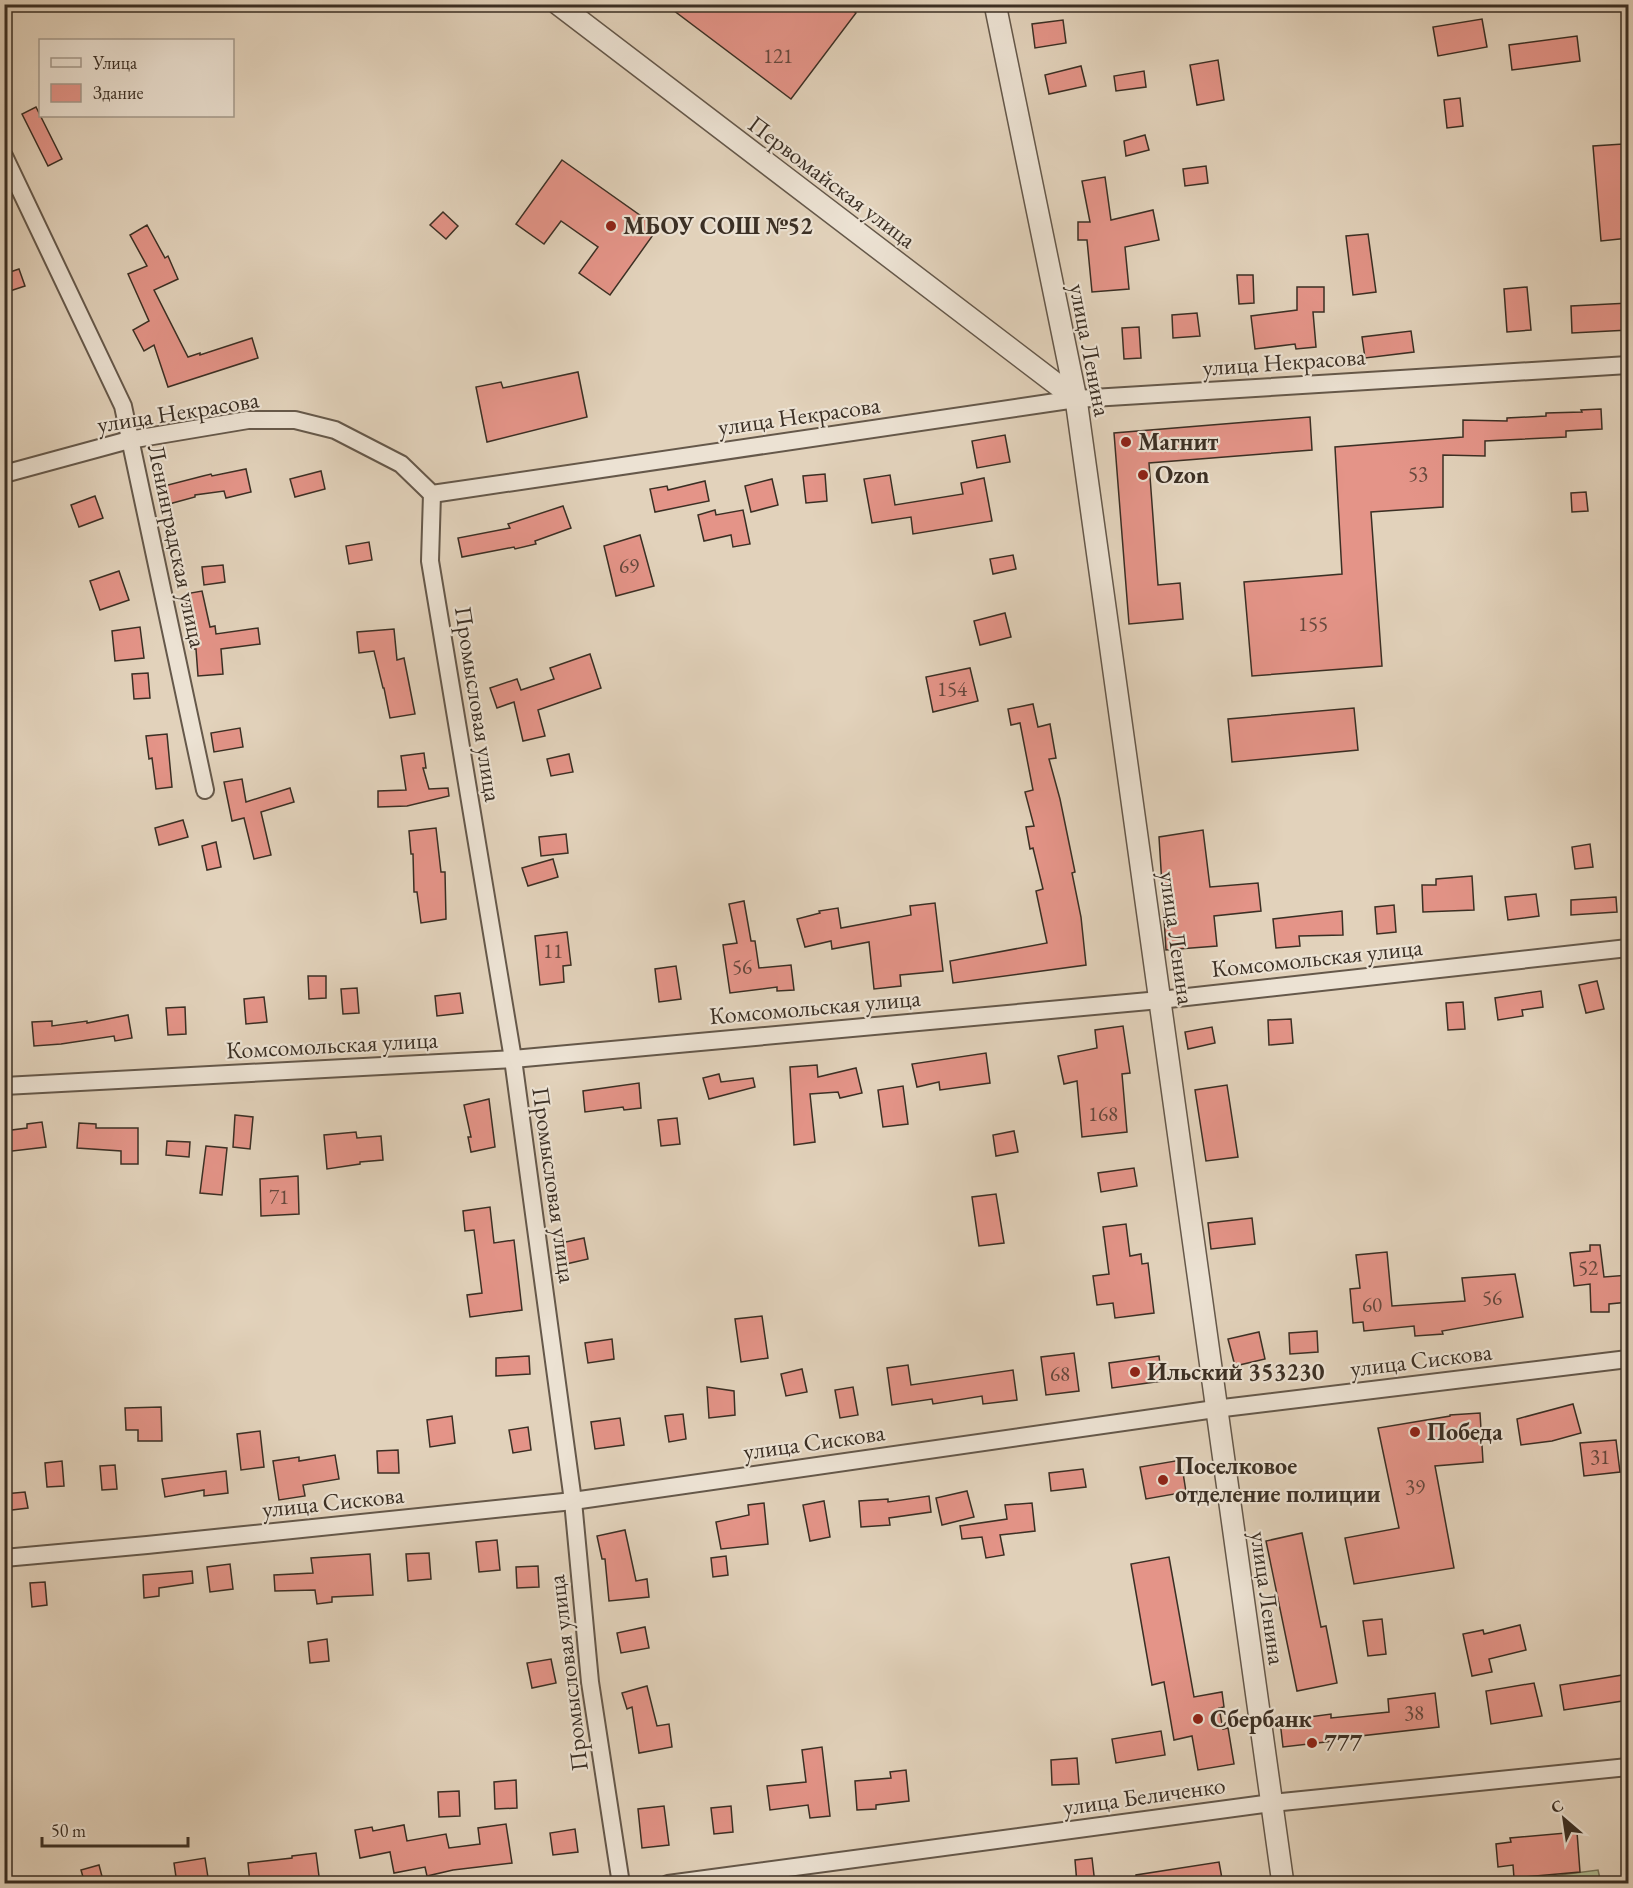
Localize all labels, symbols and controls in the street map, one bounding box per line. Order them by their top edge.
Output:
legend [39,39,234,117]
house number: 121 [763,42,793,69]
text: Улица [92,51,138,74]
text: Здание [93,81,143,104]
street label: Первомайская улица [742,108,923,255]
place label: МБОУ СОШ №52 [623,210,813,241]
marker: МБОУ СОШ №52 [604,219,618,233]
street label: улица Ленина [1062,281,1119,419]
street label: улица Некрасова [1201,340,1367,383]
street label: улица Некрасова [95,383,262,440]
street label: улица Некрасова [716,389,882,442]
place label: Магнит [1138,426,1219,457]
marker: Магнит [1119,435,1133,449]
street label: Ленинградская улица [141,442,214,651]
place label: Ozon [1155,459,1210,490]
house number: 53 [1408,460,1428,487]
marker: Ozon [1136,468,1150,482]
house number: 69 [619,552,639,579]
street label: Промысловая улица [448,604,509,804]
house number: 155 [1298,610,1328,637]
house number: 154 [937,675,968,702]
street label: улица Ленина [1153,869,1202,1007]
street label: Комсомольская улица [1210,931,1424,984]
house number: 11 [543,937,563,964]
house number: 56 [732,953,752,980]
street label: Комсомольская улица [708,982,922,1031]
street label: Комсомольская улица [225,1023,439,1066]
street label: Промысловая улица [525,1085,584,1285]
house number: 168 [1088,1100,1118,1127]
house number: 71 [269,1183,289,1210]
house number: 52 [1578,1254,1598,1281]
house number: 56 [1482,1284,1502,1311]
house number: 60 [1362,1291,1382,1318]
street label: улица Сискова [1348,1335,1494,1384]
place label: Ильский 353230 [1147,1356,1325,1387]
house number: 68 [1050,1360,1070,1387]
marker: Ильский 353230 [1128,1365,1142,1379]
street label: улица Сискова [741,1416,887,1467]
place label: Победа [1427,1416,1503,1447]
marker: Победа [1408,1425,1422,1439]
house number: 31 [1590,1443,1610,1470]
place label: Поселковое отделение полиции [1175,1450,1381,1509]
marker: Поселковое отделение полиции [1156,1473,1170,1487]
house number: 39 [1405,1473,1425,1500]
street label: улица Сискова [260,1479,406,1524]
street label: улица Ленина [1244,1529,1293,1667]
street label: Промысловая улица [540,1573,595,1773]
house number: 38 [1404,1699,1424,1726]
place label: Сбербанк [1210,1703,1313,1734]
marker: Сбербанк [1191,1712,1205,1726]
place label: 777 [1324,1727,1362,1758]
marker: 777 [1305,1736,1319,1750]
street label: улица Беличенко [1061,1769,1227,1822]
north arrow [1534,1789,1594,1849]
text: С [1547,1794,1567,1818]
scale bar [42,1810,188,1848]
text: 50 m [51,1819,86,1842]

